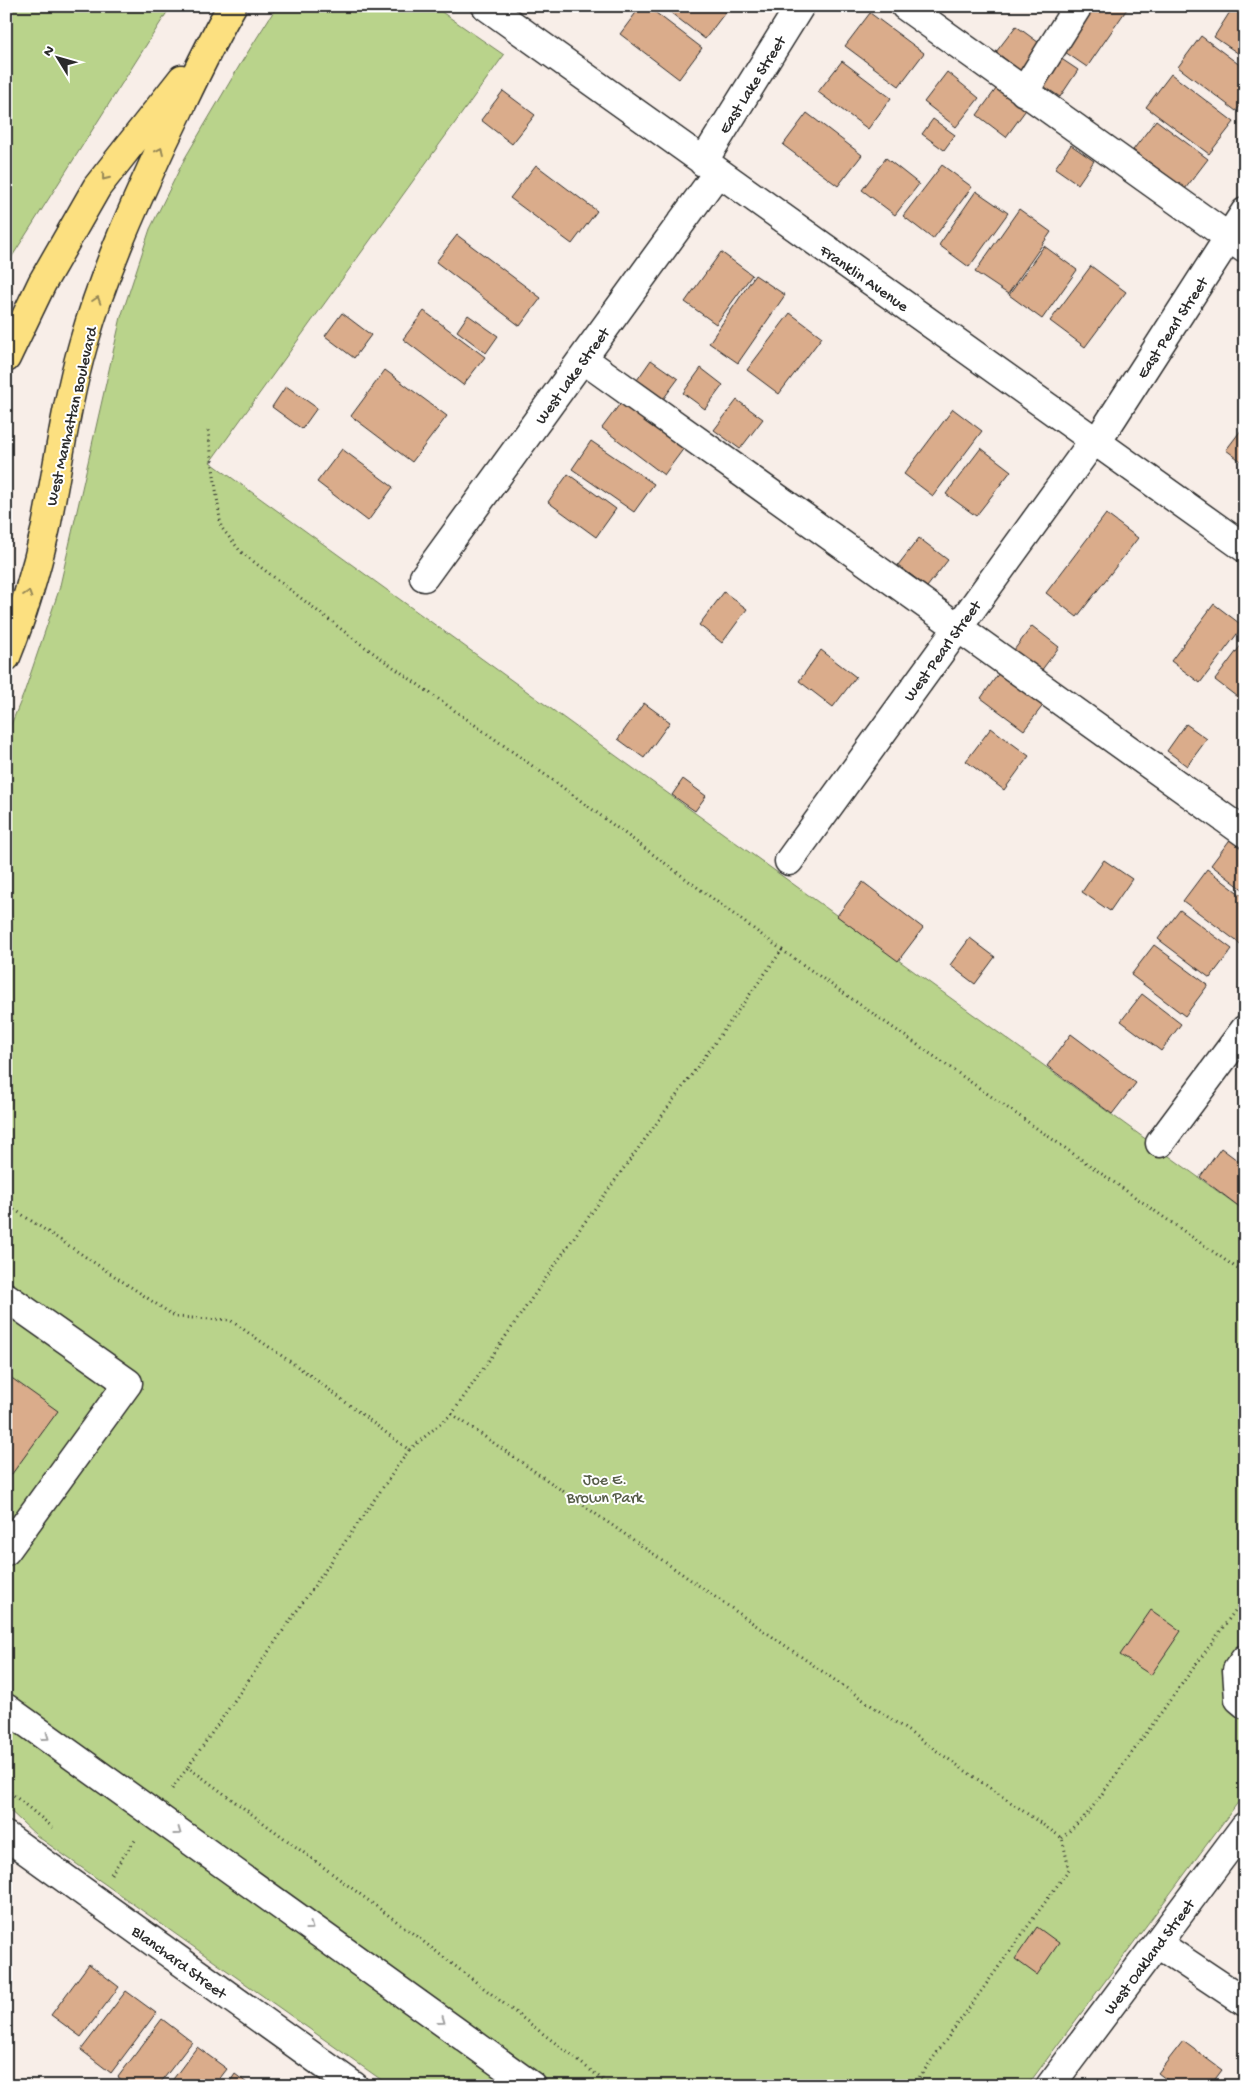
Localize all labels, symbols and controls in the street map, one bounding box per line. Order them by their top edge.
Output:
north arrow [32,32,82,82]
street label: East Lake Street [716,32,792,138]
text: N [40,43,59,60]
one-way arrow [154,147,164,156]
one-way arrow [102,171,110,180]
street label: Franklin Avenue [814,242,912,318]
street label: East Pearl Street [1134,274,1214,383]
one-way arrow [92,297,102,305]
street label: West Manhattan Boulevard [44,324,104,508]
street label: West Lake Street [532,324,616,429]
one-way arrow [22,591,32,599]
street label: West Pearl Street [901,597,988,706]
park label: Joe E. Brown Park [566,1472,645,1509]
one-way arrow [40,1731,50,1740]
one-way arrow [172,1826,182,1835]
street label: West Oakland Street [1101,1895,1201,2020]
one-way arrow [304,1921,313,1929]
street label: Blanchard Street [126,1922,230,2005]
one-way arrow [436,2015,446,2024]

